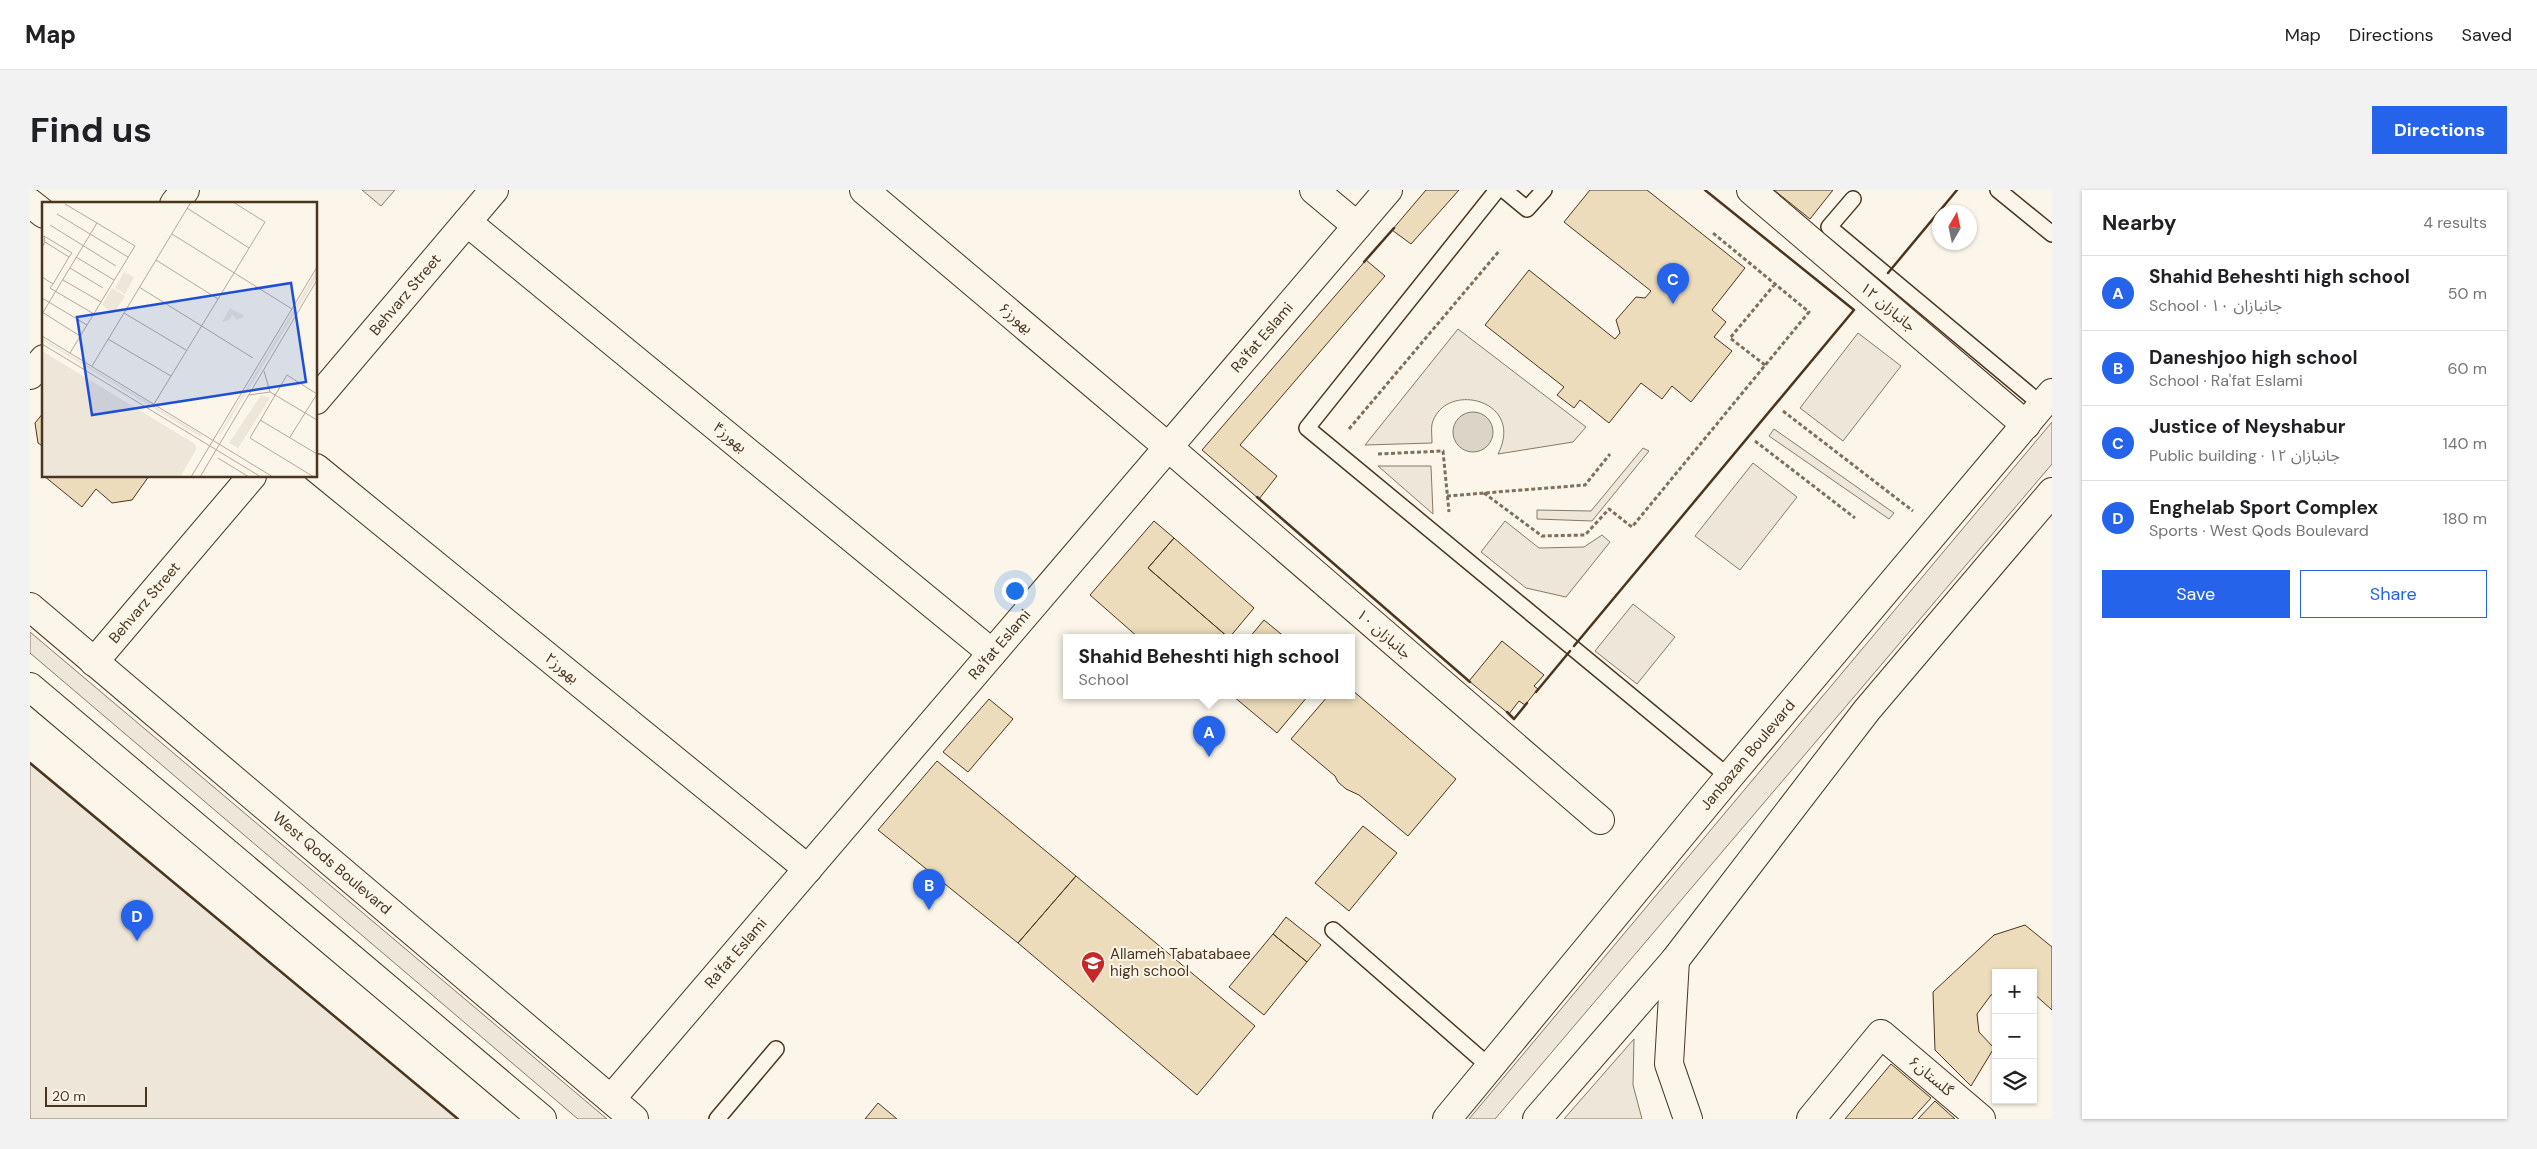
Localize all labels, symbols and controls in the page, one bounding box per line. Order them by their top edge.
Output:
text: Map [25,19,76,50]
text: Map [2285,23,2321,47]
text: Directions [2349,23,2434,47]
text: Saved [2462,23,2512,47]
button: Directions [2372,106,2507,154]
text: Find us [30,107,152,153]
inset map [42,202,318,478]
north arrow [1932,205,1977,250]
text: Nearby [2102,209,2176,237]
text: 4 results [2423,212,2487,233]
street label: Behvarz Street [365,250,446,340]
pin: C [1657,263,1689,304]
text: Shahid Beheshti high school [2149,264,2410,289]
street label: جانبازان ۱۲ [1856,278,1920,336]
text: A [2112,283,2124,304]
text: 50 m [2448,283,2487,304]
text: School · جانبازان ۱۰ [2149,295,2282,316]
street label: بهورز۶ [995,298,1037,338]
street label: Ra'fat Eslami [1226,298,1298,377]
text: Daneshjoo high school [2149,345,2358,370]
text: B [2113,358,2123,379]
text: 60 m [2447,358,2487,379]
text: School · Ra'fat Eslami [2149,370,2303,391]
text: Justice of Neyshabur [2149,414,2346,439]
street label: بهورز۴ [709,417,751,457]
text: C [2112,433,2124,454]
text: 140 m [2443,433,2487,454]
text: Public building · جانبازان ۱۲ [2149,445,2340,466]
text: Enghelab Sport Complex [2149,495,2378,520]
text: D [2112,508,2124,529]
text: 180 m [2443,508,2487,529]
text: Sports · West Qods Boulevard [2149,520,2369,541]
street label: Behvarz Street [104,558,185,647]
button: Save [2102,570,2290,618]
button: Share [2300,570,2487,618]
your location [1002,578,1028,604]
street label: Ra'fat Eslami [964,605,1035,684]
street label: جانبازان ۱۰ [1352,605,1416,664]
popup [1063,634,1355,699]
text: Shahid Beheshti high school [1079,644,1339,669]
street label: بهورز۲ [541,648,583,688]
text: School [1079,669,1129,690]
street label: Janbazan Boulevard [1696,696,1800,814]
pin: A [1193,716,1225,757]
street label: West Qods Boulevard [269,807,396,919]
pin: B [913,869,945,910]
pin: D [121,900,153,941]
street label: Ra'fat Eslami [700,914,771,992]
place label: Allameh Tabatabaee high school [1110,944,1251,981]
school or university icon: Allameh Tabatabaee high school [1080,950,1106,984]
map controls [1992,969,2037,1104]
button: + [1992,969,2037,1014]
button: − [1992,1014,2037,1059]
street label: گلستان۶ [1905,1052,1958,1101]
button: layers [1992,1059,2037,1104]
scale bar [45,1084,148,1107]
text: 20 m [52,1087,86,1105]

